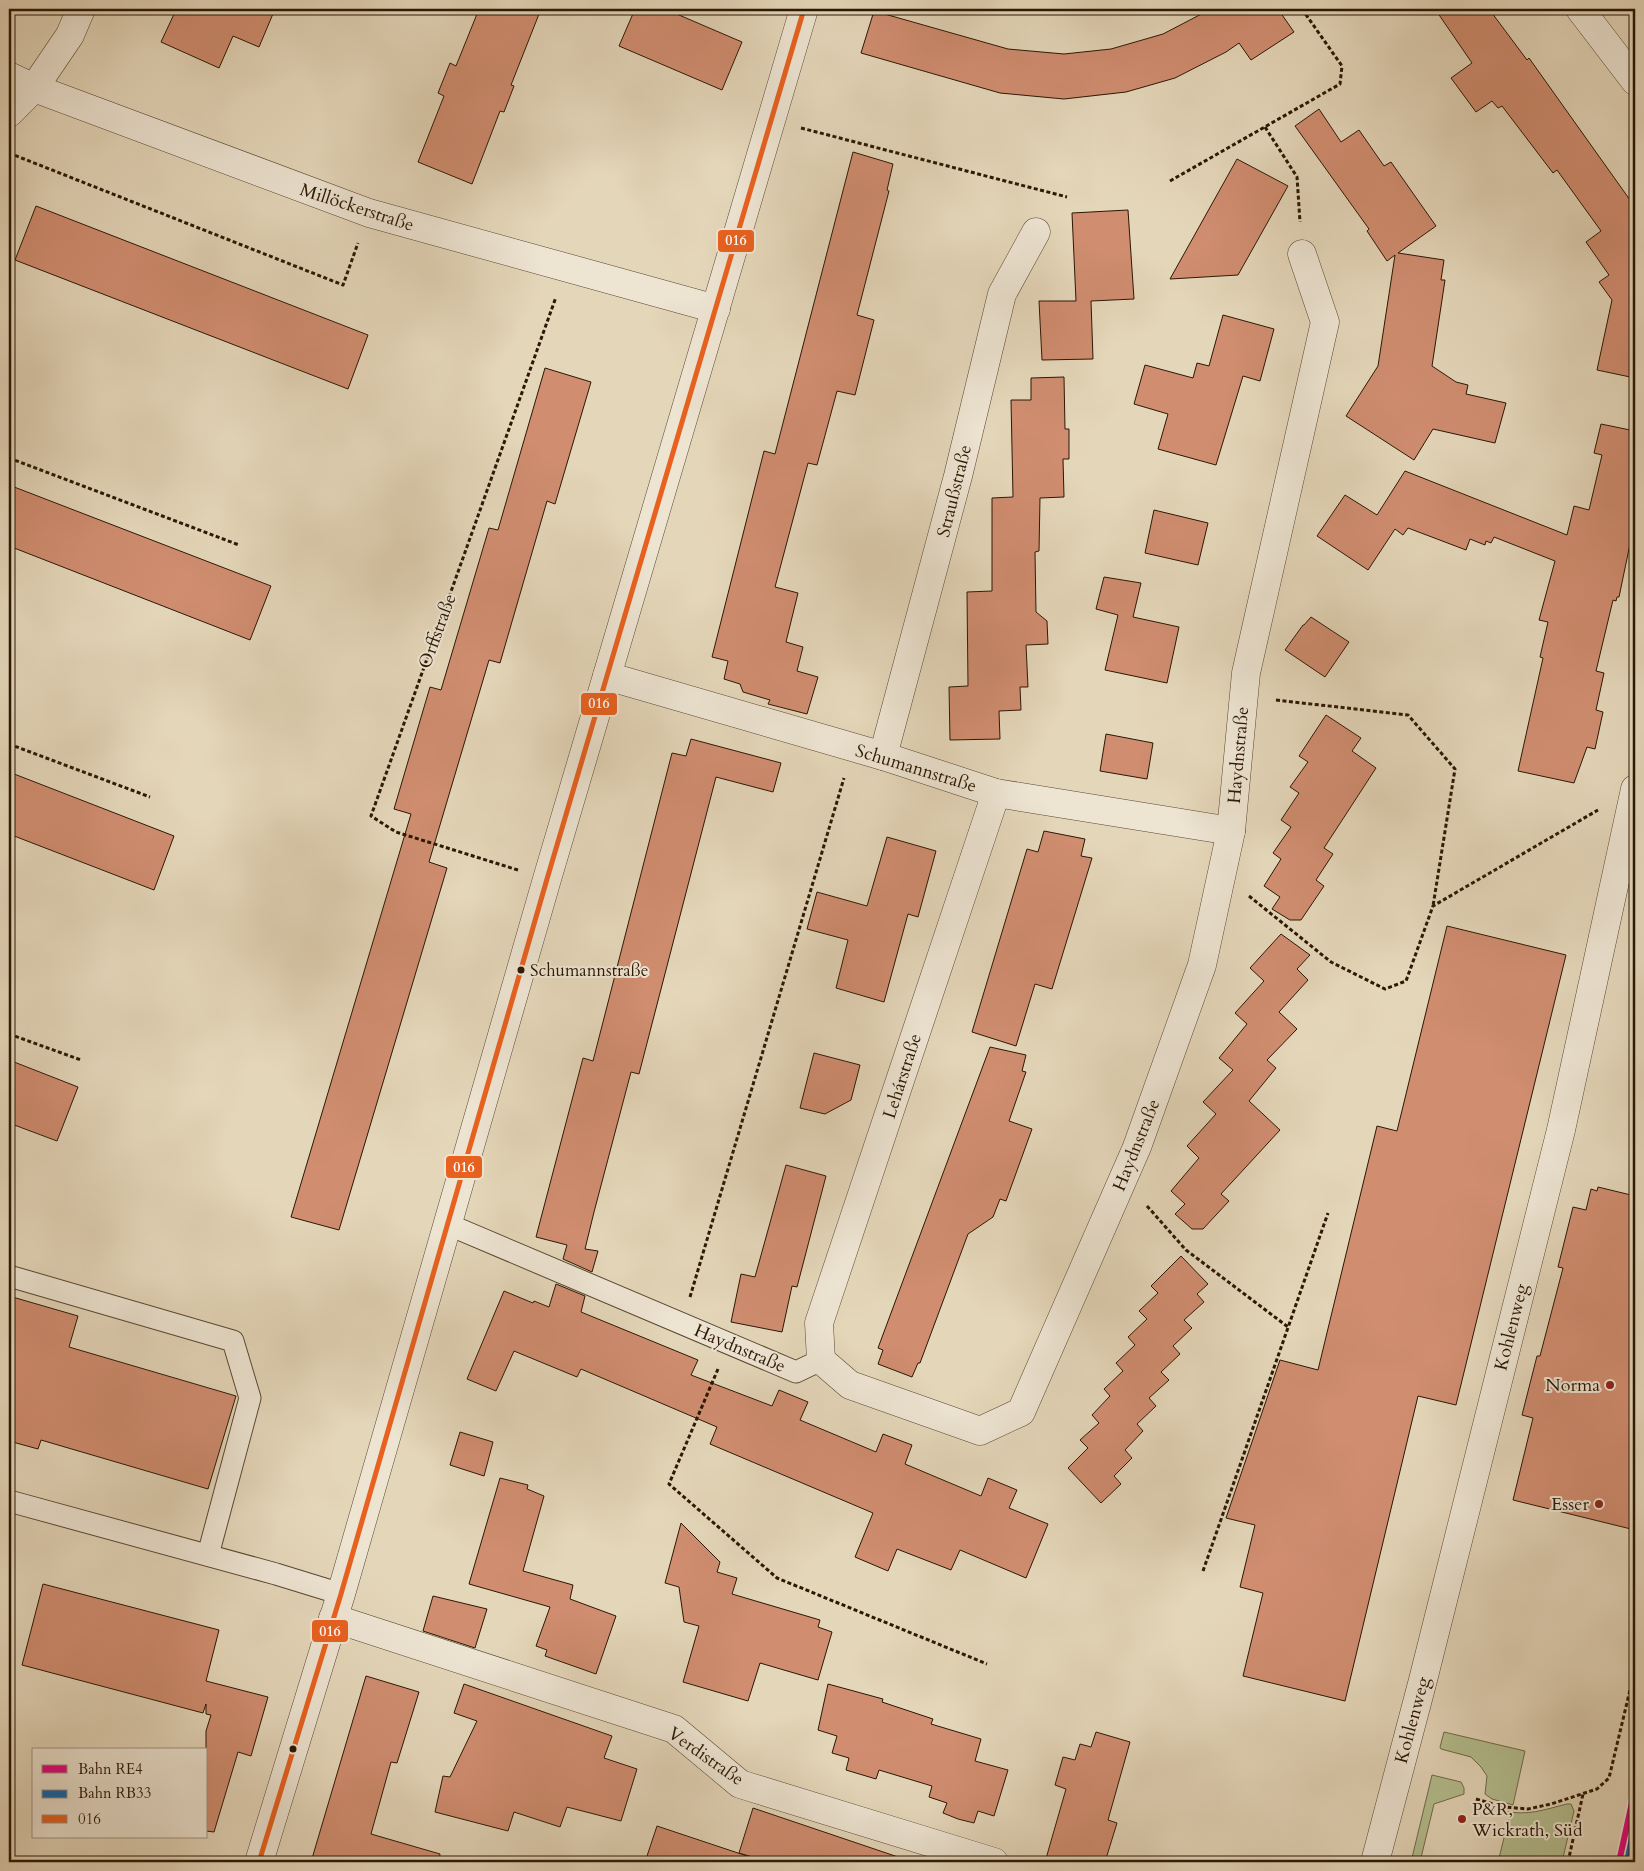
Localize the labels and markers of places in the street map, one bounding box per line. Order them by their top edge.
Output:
place label: Schumannstraße [530,959,648,982]
marker: Schumannstraße [516,965,526,975]
place label: Norma [1545,1373,1600,1398]
marker: Norma [1604,1379,1616,1391]
place label: Esser [1551,1492,1589,1517]
marker: Esser [1593,1498,1605,1510]
unlabelled marker [288,1744,298,1754]
place label: P&R, Wickrath, Süd [1471,1797,1583,1843]
marker: P&R, Wickrath, Süd [1456,1813,1468,1825]

